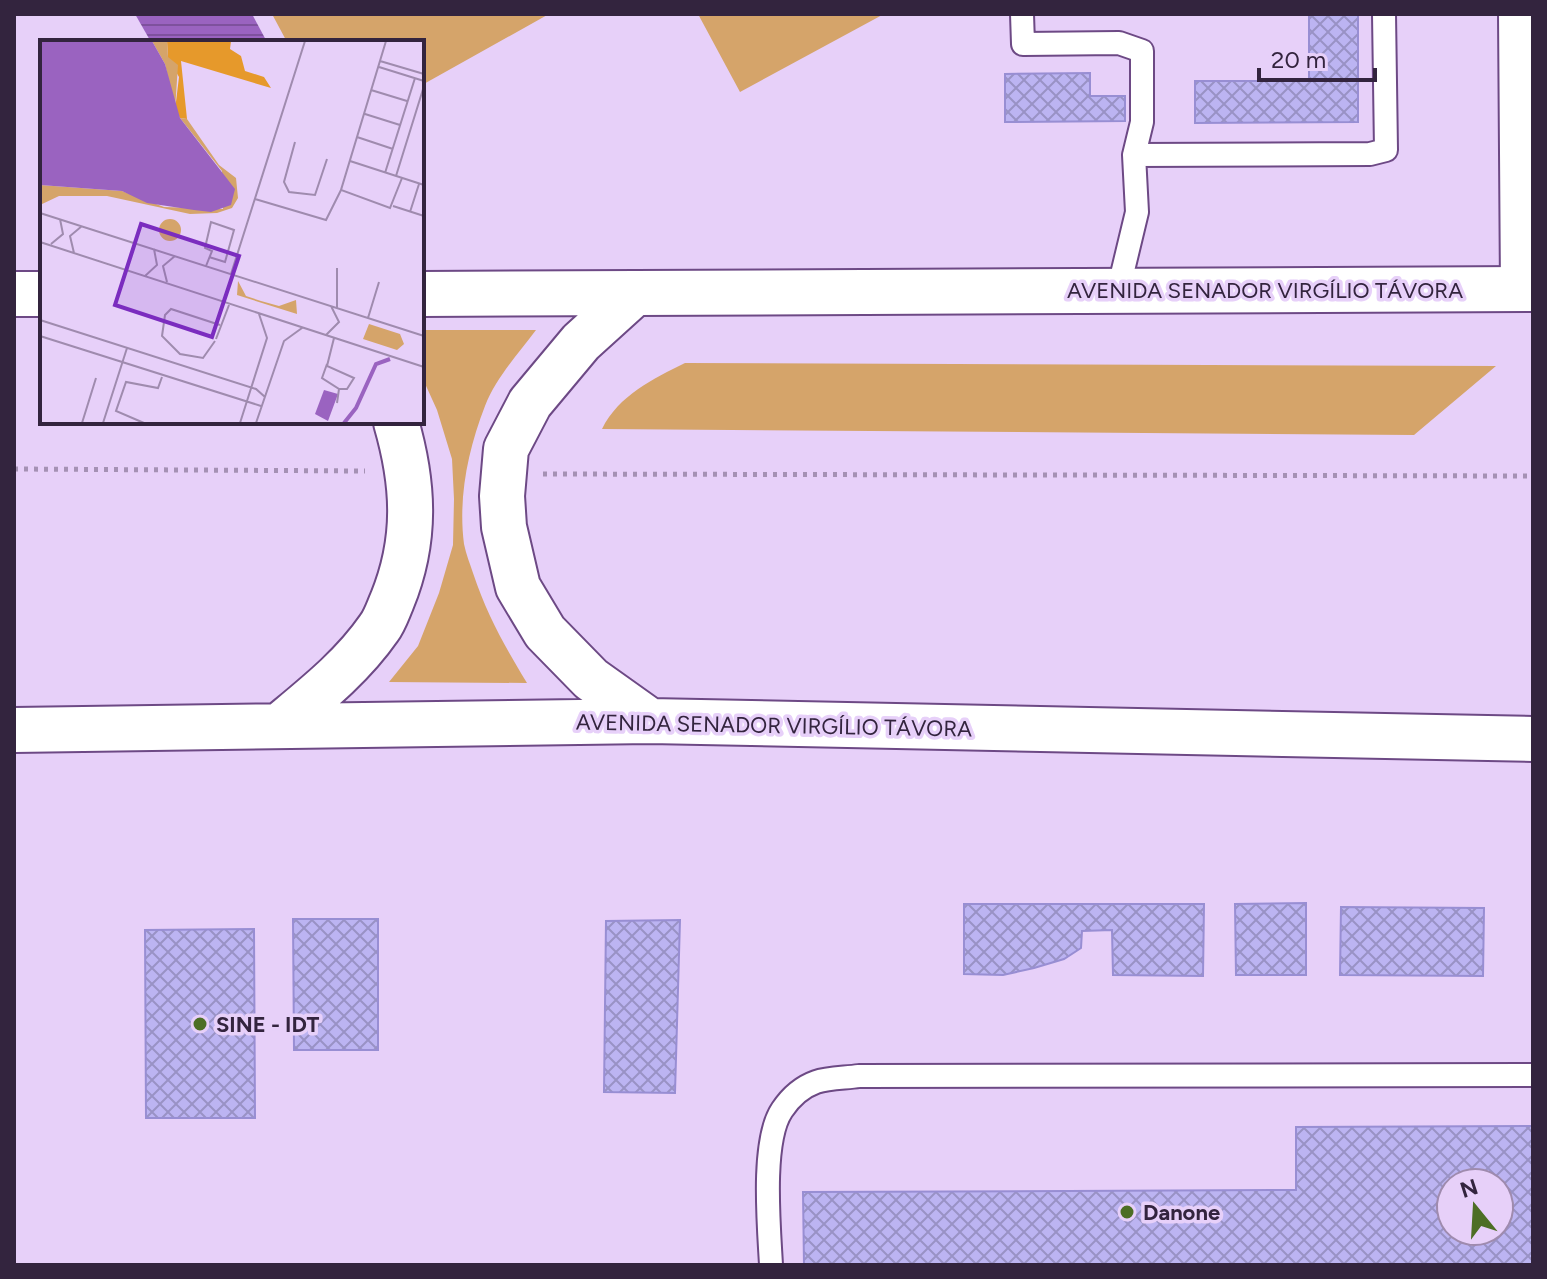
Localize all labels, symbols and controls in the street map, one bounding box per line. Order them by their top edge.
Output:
scale bar [1259,32,1375,82]
inset map [40,40,424,424]
text: 20 m [1271,45,1326,74]
street label: AVENIDA SENADOR VIRGÍLIO TÁVORA [1067,277,1463,304]
street label: AVENIDA SENADOR VIRGÍLIO TÁVORA [576,709,972,742]
place label: SINE - IDT [216,1011,319,1038]
marker: SINE - IDT [191,1015,209,1033]
north arrow [1435,1167,1515,1247]
text: N [1457,1173,1481,1204]
place label: Danone [1143,1199,1220,1226]
marker: Danone [1118,1203,1136,1221]

